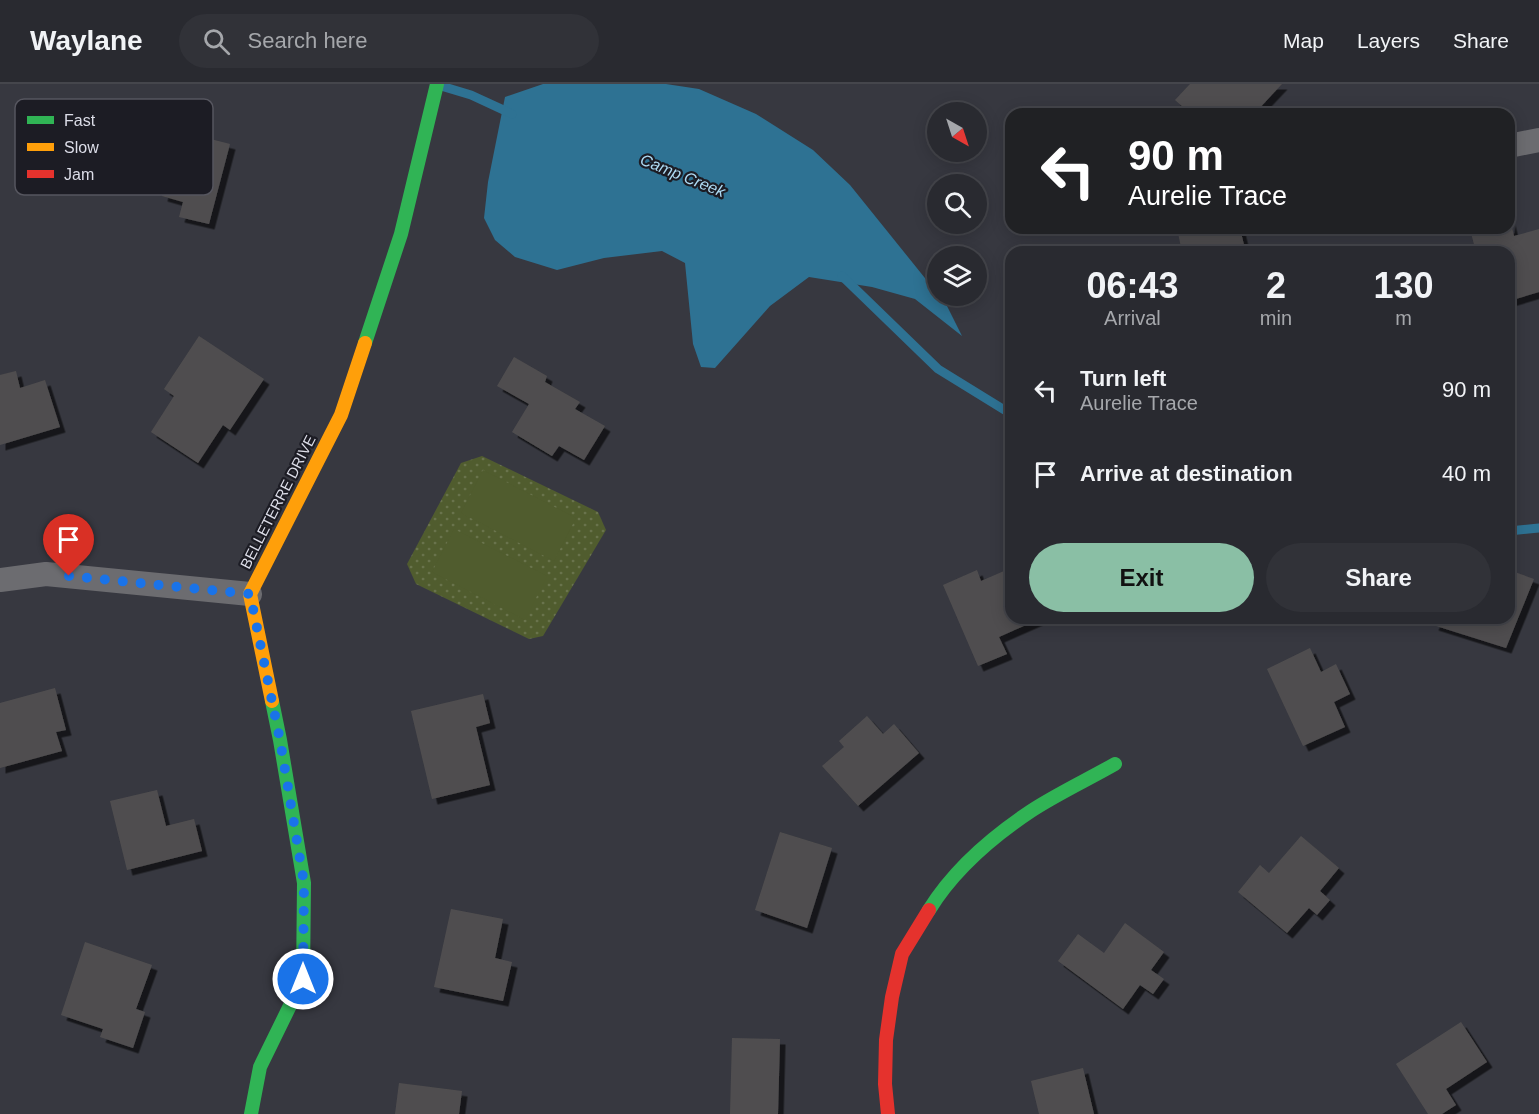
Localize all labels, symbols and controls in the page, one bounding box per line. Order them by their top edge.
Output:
search box [179,14,599,68]
text: Waylane [30,25,143,56]
icon: search [200,25,233,58]
text: Search here [248,28,367,53]
text: Map [1283,29,1324,52]
text: Layers [1357,29,1420,52]
text: Share [1453,29,1509,52]
legend [15,99,213,195]
north arrow [927,102,987,162]
map controls [927,102,987,306]
text: Fast [64,112,96,129]
icon: left [1029,132,1107,210]
text: 90 m [1128,132,1224,179]
text: Slow [64,139,99,156]
water label: Camp Creek [638,151,729,201]
text: Jam [64,166,94,183]
button: search [927,174,987,234]
text: Aurelie Trace [1128,181,1287,211]
button: layers [927,246,987,306]
text: 06:43 [1086,265,1178,306]
text: 2 [1266,265,1286,306]
text: 130 [1373,265,1434,306]
text: Arrival [1104,307,1161,329]
text: min [1260,307,1292,329]
text: m [1395,307,1412,329]
text: Turn left [1080,366,1166,391]
icon: left [1029,374,1062,407]
text: 90 m [1442,377,1491,402]
text: Aurelie Trace [1080,392,1198,414]
street label: BELLETERRE DRIVE [236,432,319,571]
icon: arrive [1029,458,1062,491]
text: Arrive at destination [1080,461,1293,486]
text: 40 m [1442,461,1491,486]
pin [43,514,94,576]
icon: arrive [52,523,85,556]
button: Exit [1029,543,1254,612]
button: Share [1266,543,1491,612]
position arrow [271,947,335,1011]

